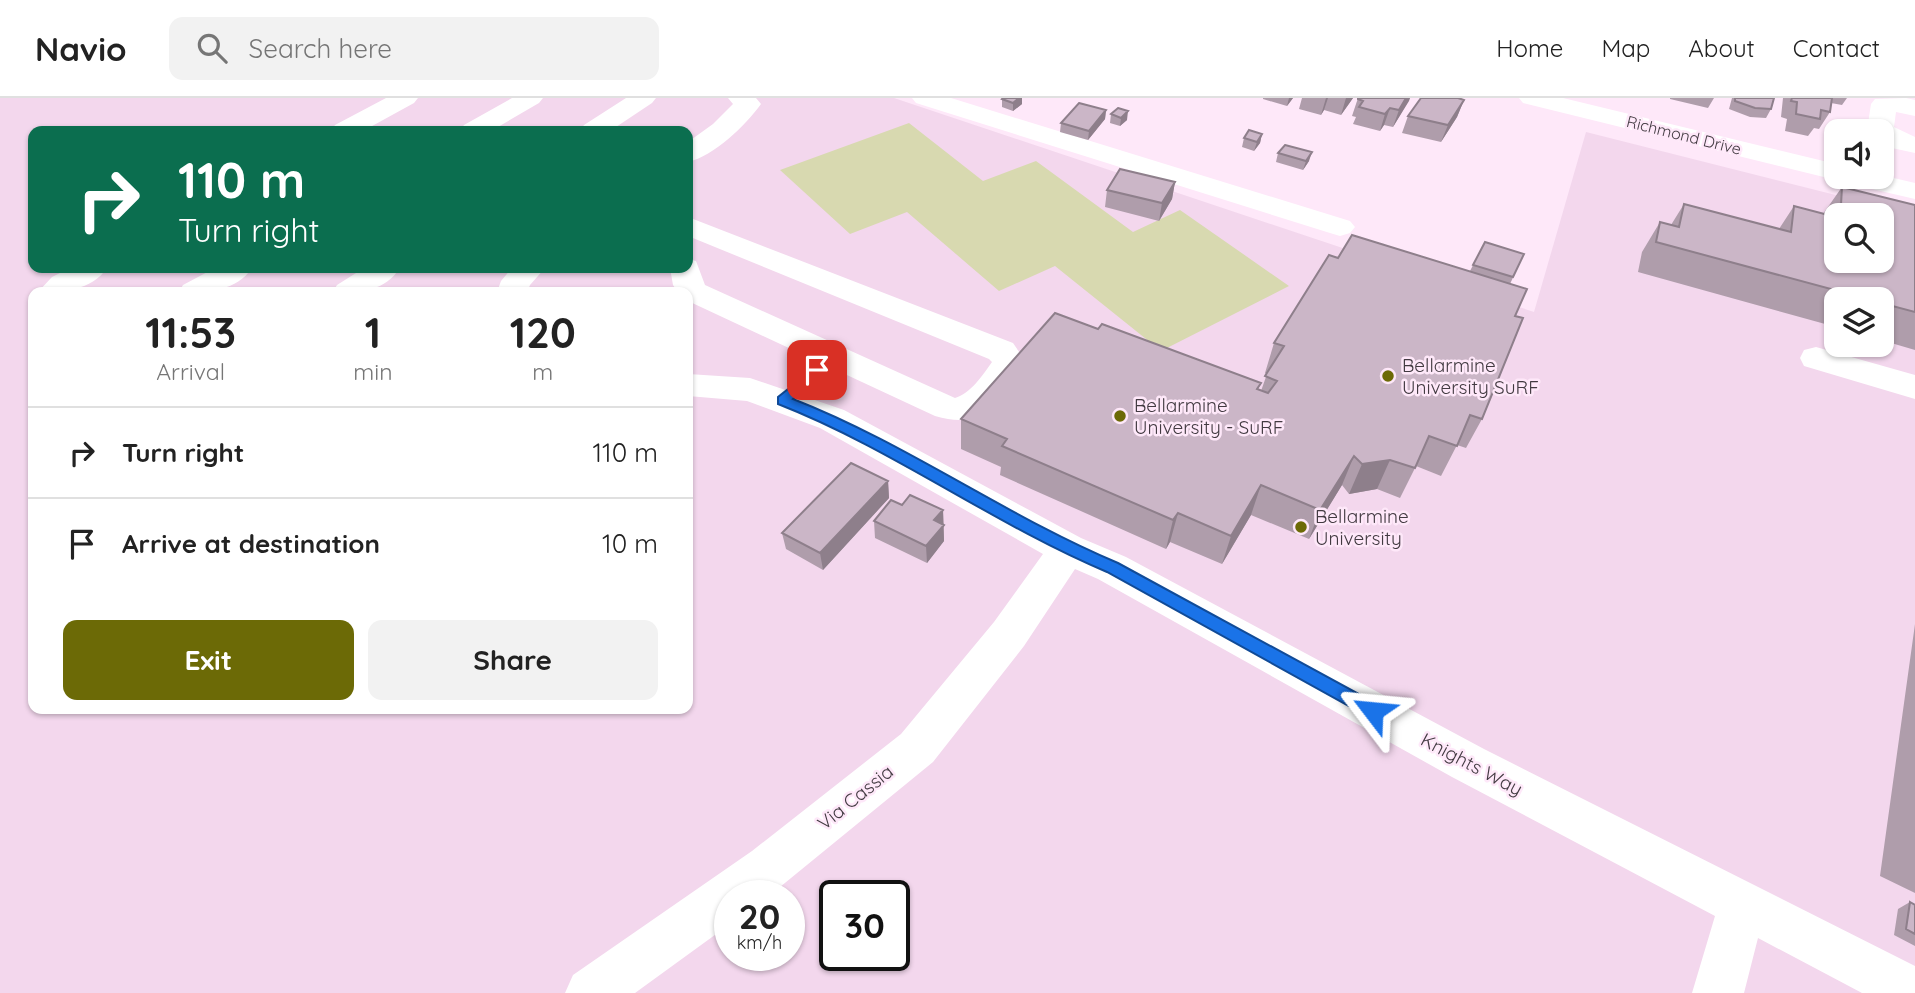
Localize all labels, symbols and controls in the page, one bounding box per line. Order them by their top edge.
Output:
search box [169,17,659,80]
text: Navio [35,28,127,69]
icon: search [193,29,231,67]
text: Search here [249,32,392,65]
text: Home [1496,33,1563,63]
text: Map [1601,33,1650,63]
text: About [1688,33,1755,63]
text: Contact [1793,33,1880,63]
street label: Richmond Drive [1625,111,1743,159]
map controls [1824,119,1894,357]
button: sound [1824,119,1894,189]
text: 110 m [178,149,305,210]
icon: right [63,154,154,245]
button: search [1824,203,1894,273]
text: Turn right [178,210,319,250]
button: layers [1824,287,1894,357]
text: 11:53 [145,306,236,359]
text: 1 [365,306,381,359]
text: 120 [510,306,576,359]
pin [787,340,847,400]
icon: arrive [798,351,836,389]
place label: Bellarmine University SuRF [1402,353,1539,399]
text: Arrival [156,357,225,386]
text: min [353,357,393,386]
text: m [532,357,553,386]
marker: Bellarmine University SuRF [1380,368,1396,384]
place label: Bellarmine University - SuRF [1134,393,1284,439]
marker: Bellarmine University - SuRF [1112,408,1128,424]
icon: right [63,434,101,472]
text: Turn right [122,436,244,469]
text: 110 m [592,436,658,469]
place label: Bellarmine University [1315,504,1409,550]
marker: Bellarmine University [1293,519,1309,535]
icon: arrive [63,525,101,563]
text: Arrive at destination [122,527,380,560]
text: 10 m [602,527,658,560]
button: Exit [63,620,354,700]
button: Share [368,620,658,700]
position arrow [1336,674,1410,748]
street label: Knights Way [1417,727,1527,801]
street label: Via Cassia [812,759,898,835]
speed limit sign: 30 [819,880,910,971]
text: 20 [739,894,780,938]
text: km/h [737,931,782,954]

